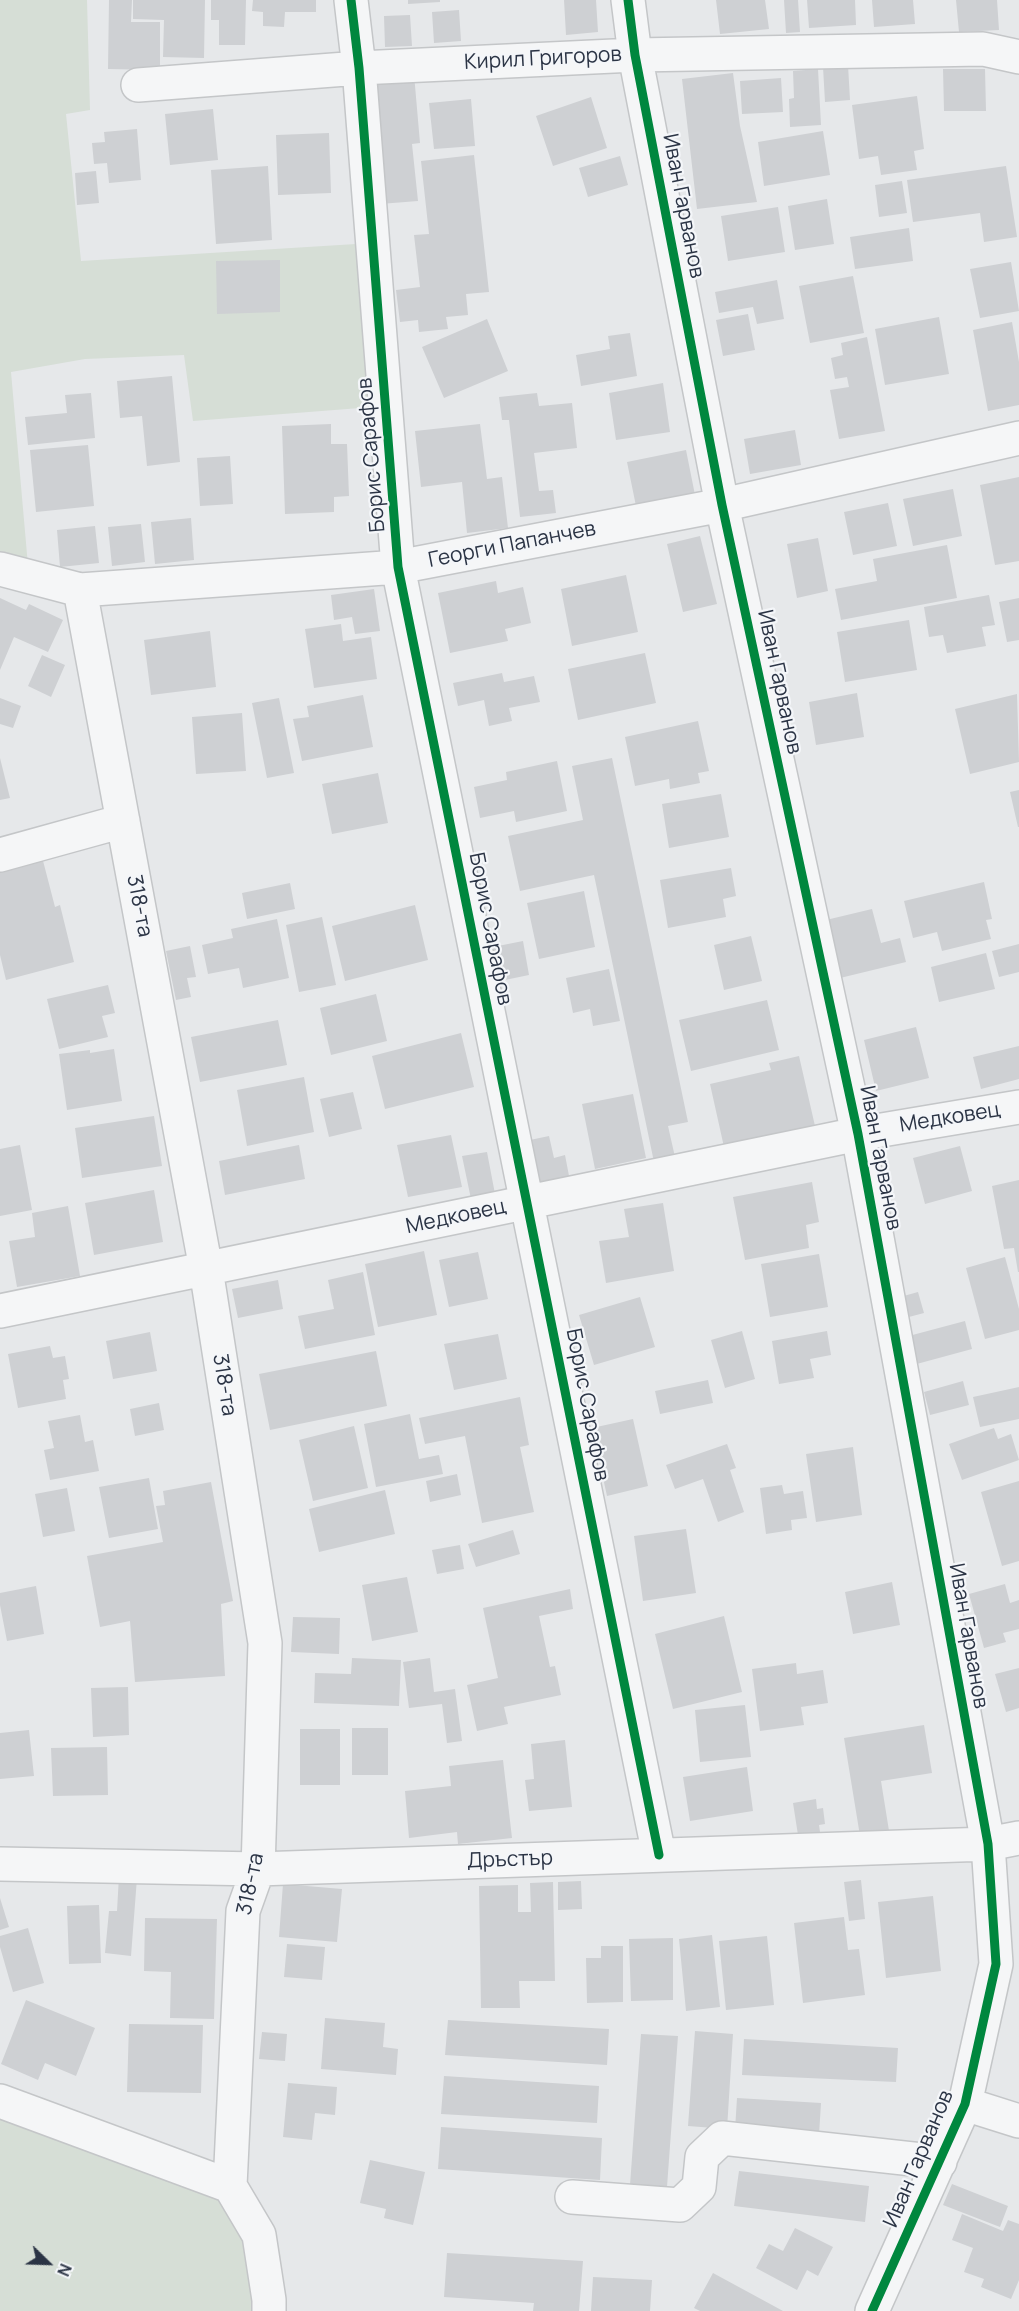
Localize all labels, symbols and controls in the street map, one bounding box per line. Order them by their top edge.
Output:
street label: Кирил Григоров [464,42,622,76]
street label: Иван Гарванов [657,132,709,280]
street label: Борис Сарафов [353,377,391,533]
street label: Георги Папанчев [426,516,598,574]
street label: Иван Гарванов [751,608,807,756]
street label: Борис Сарафов [463,851,517,1007]
street label: 318-та [121,873,157,939]
street label: Иван Гарванов [854,1084,906,1232]
street label: Медковец [898,1098,1002,1138]
street label: Медковец [404,1194,508,1240]
street label: Борис Сарафов [560,1327,614,1483]
street label: 318-та [207,1352,241,1418]
street label: Иван Гарванов [943,1562,993,1710]
street label: Дръстър [467,1846,553,1874]
street label: 318-та [232,1851,270,1917]
street label: Иван Гарванов [879,2087,959,2231]
north arrow [18,2233,78,2293]
text: N [52,2260,77,2280]

